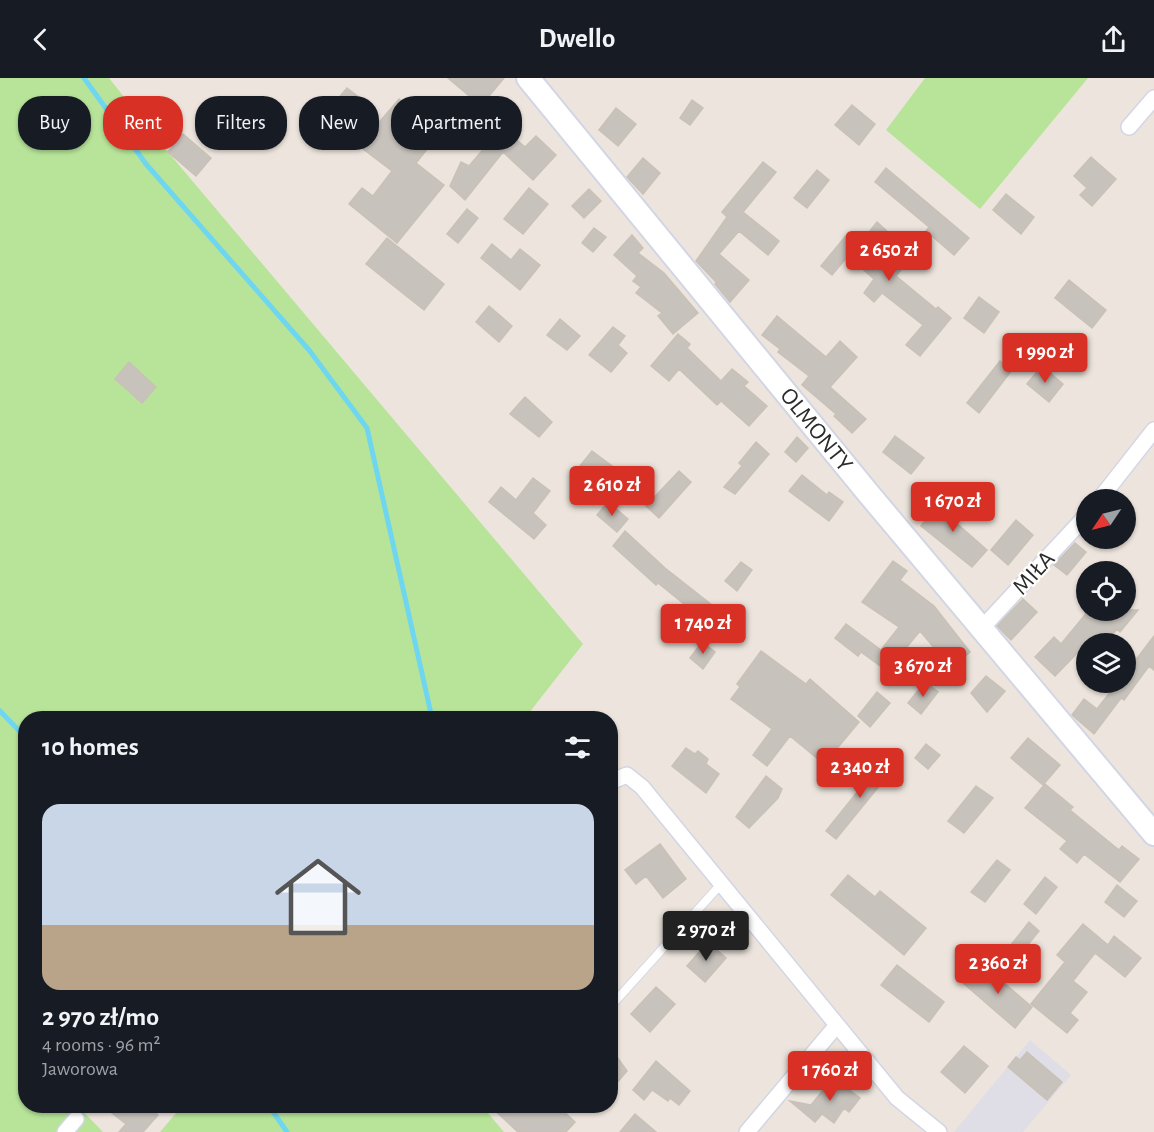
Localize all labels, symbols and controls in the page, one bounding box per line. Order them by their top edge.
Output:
icon: back [24,23,57,56]
icon: share [1097,23,1130,56]
text: Dwello [539,25,615,52]
chip: Buy [18,96,91,150]
chip: Rent [103,96,183,150]
chip: Filters [195,96,287,150]
chip: New [299,96,379,150]
chip: Apartment [391,96,522,150]
pin: 2 650 zł [827,231,951,282]
text: 2 650 zł [860,240,918,260]
pin: 1 990 zł [983,333,1107,384]
text: 1 990 zł [1016,342,1074,362]
street label: OLMONTY [775,384,857,477]
pin: 2 610 zł [550,466,674,517]
text: 2 610 zł [584,475,640,495]
pin: 1 670 zł [891,482,1015,533]
north arrow [1076,489,1136,549]
map controls [1076,489,1136,693]
text: 1 670 zł [925,491,981,511]
street label: MIŁA [1008,547,1060,599]
button: locate [1076,561,1136,621]
pin: 1 740 zł [641,604,765,655]
text: 1 740 zł [675,613,731,633]
button: layers [1076,633,1136,693]
pin: 3 670 zł [861,647,985,698]
text: 3 670 zł [894,656,952,676]
icon: filters [561,731,594,764]
text: 10 homes [42,734,139,760]
pin: 2 340 zł [798,748,922,799]
text: 2 340 zł [831,757,889,777]
icon: home [264,843,372,951]
pin: 2 970 zł [644,911,768,962]
text: 2 970 zł [677,920,735,940]
pin: 2 360 zł [936,944,1060,995]
text: 2 360 zł [969,953,1027,973]
text: 2 970 zł/mo [42,1004,159,1030]
text: 4 rooms · 96 m² [42,1035,160,1055]
pin: 1 760 zł [768,1051,892,1102]
text: Jaworowa [42,1059,118,1079]
text: 1 760 zł [802,1060,858,1080]

